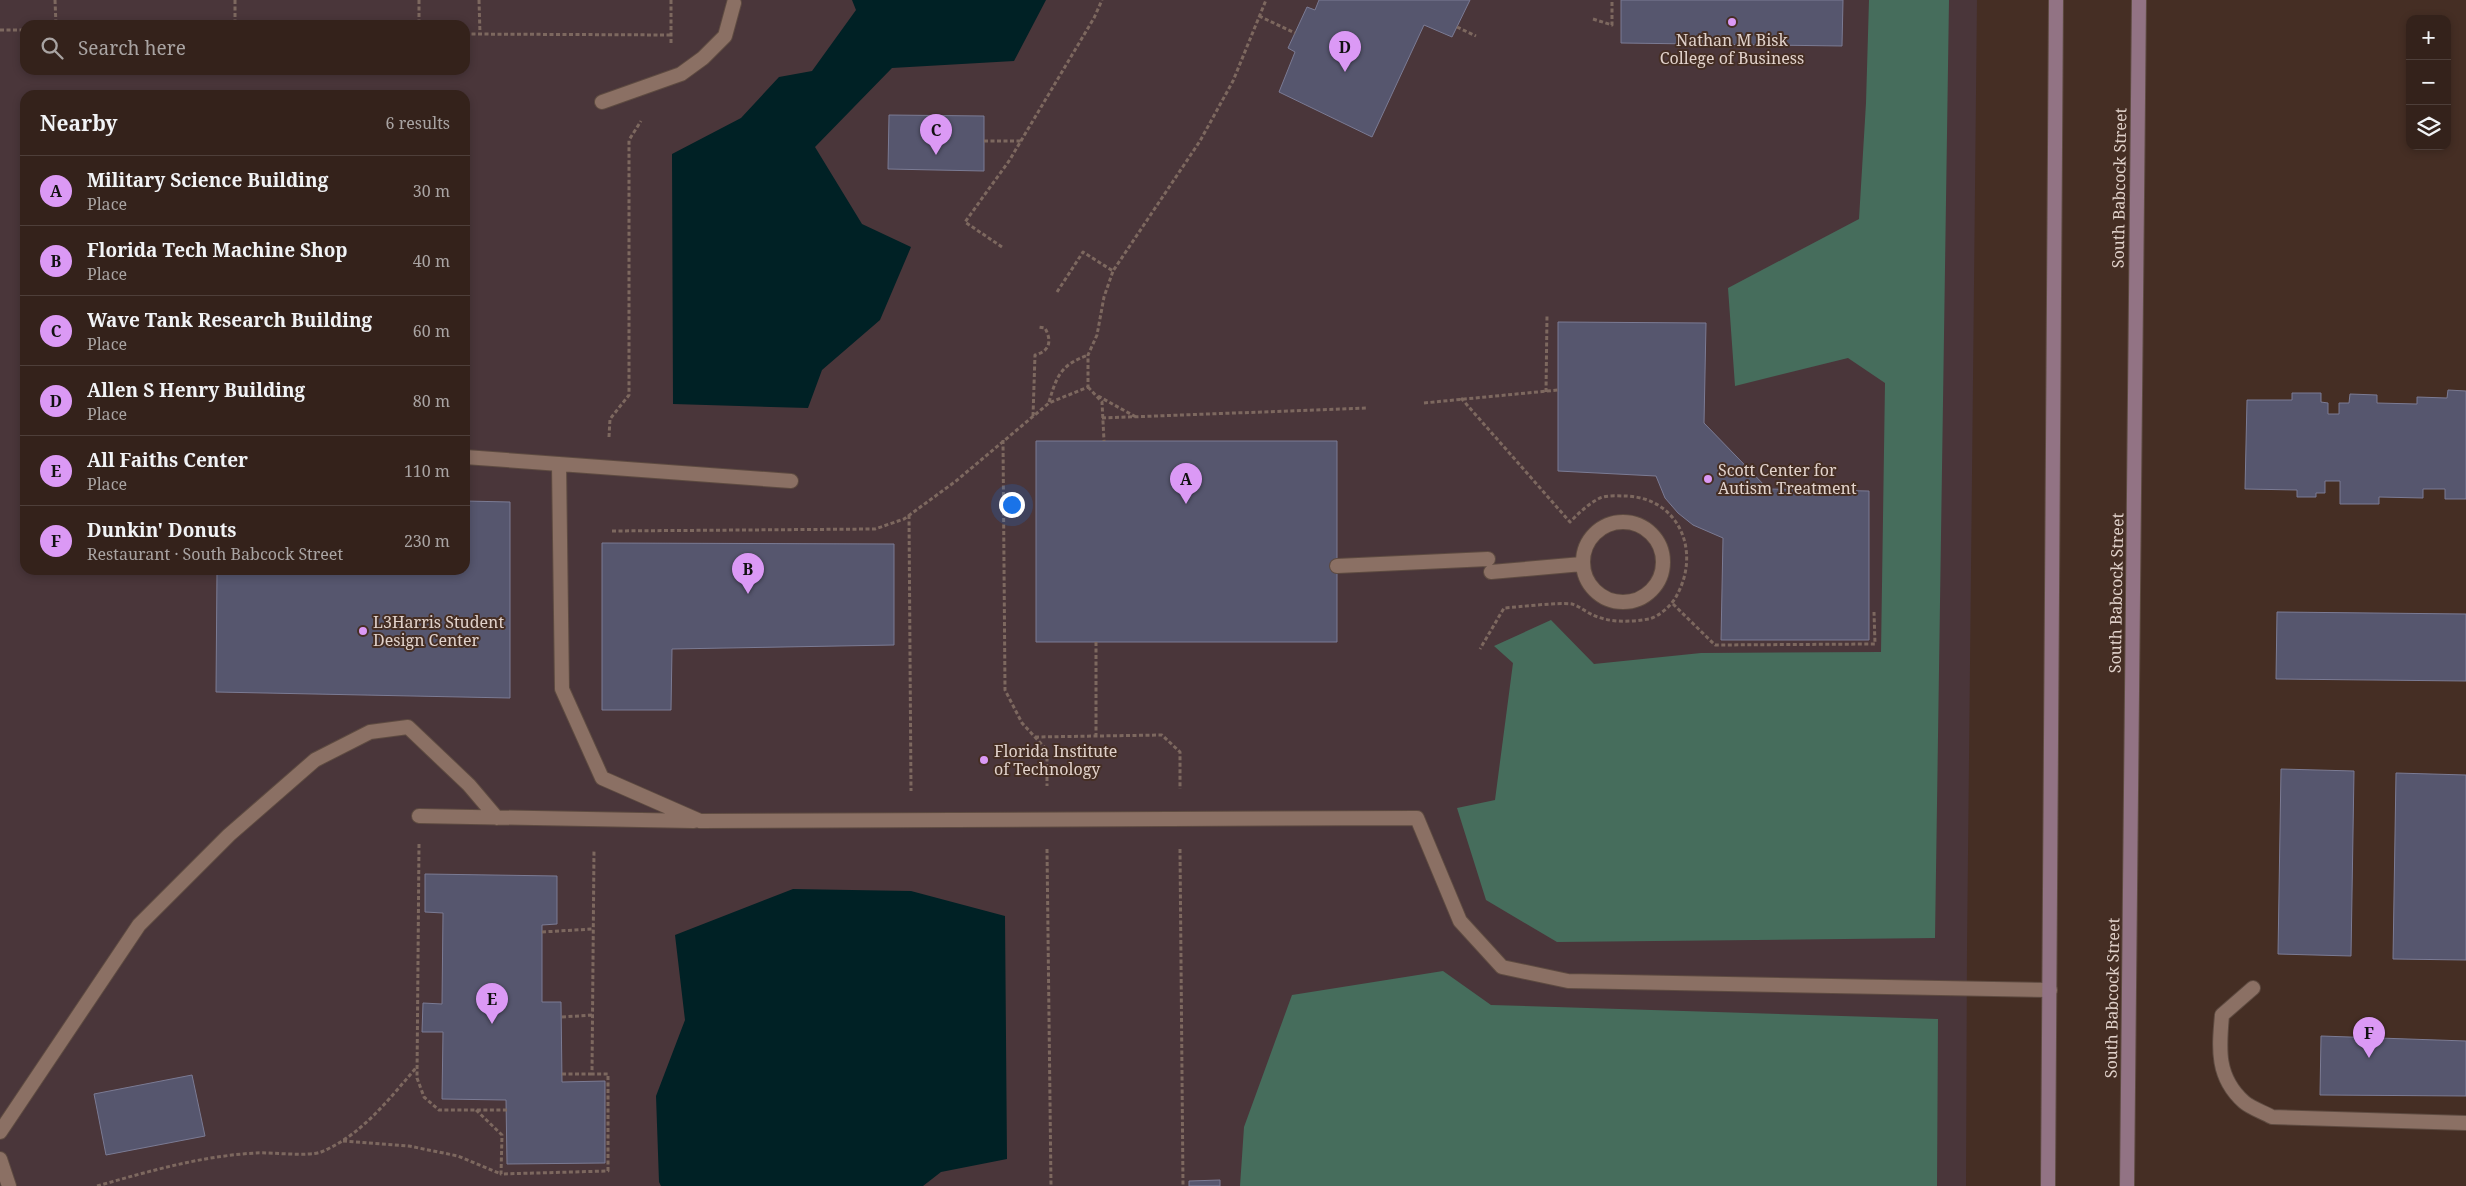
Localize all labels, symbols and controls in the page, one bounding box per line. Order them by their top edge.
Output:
map controls [2406,15,2451,150]
button: + [2406,15,2451,60]
marker: Nathan M Bisk College of Business [1726,16,1738,28]
search box [20,20,470,75]
place label: Nathan M Bisk College of Business [1660,29,1804,69]
pin: D [1329,31,1361,72]
icon: search [38,34,66,62]
text: Search here [78,35,186,61]
button: − [2406,60,2451,105]
button: layers [2406,105,2451,150]
street label: South Babcock Street [2107,107,2131,268]
text: Nearby [40,109,118,137]
text: 6 results [386,112,450,134]
pin: C [920,114,952,155]
text: Military Science Building [87,167,328,193]
text: A [50,180,62,202]
text: 30 m [413,180,450,202]
text: Place [87,193,127,215]
text: Florida Tech Machine Shop [87,237,348,263]
text: B [51,250,61,272]
text: 40 m [413,250,450,272]
text: Place [87,263,127,285]
text: Wave Tank Research Building [87,307,372,333]
text: C [51,320,61,342]
text: 60 m [413,320,450,342]
text: Place [87,333,127,355]
text: Allen S Henry Building [87,377,305,403]
text: D [50,390,62,412]
text: 80 m [413,390,450,412]
text: Place [87,403,127,425]
text: All Faiths Center [87,447,248,473]
place label: Scott Center for Autism Treatment [1718,459,1857,499]
text: E [51,460,61,482]
text: 110 m [404,460,450,482]
pin: A [1170,463,1202,504]
text: Place [87,473,127,495]
marker: Scott Center for Autism Treatment [1702,473,1714,485]
your location [999,492,1025,518]
street label: South Babcock Street [2104,512,2128,673]
text: Dunkin' Donuts [87,517,237,543]
text: F [51,530,61,552]
text: 230 m [404,530,450,552]
text: Restaurant · South Babcock Street [87,543,343,565]
pin: B [732,553,764,594]
place label: L3Harris Student Design Center [373,611,504,651]
marker: L3Harris Student Design Center [357,625,369,637]
place label: Florida Institute of Technology [994,740,1117,780]
marker: Florida Institute of Technology [978,754,990,766]
street label: South Babcock Street [2100,917,2124,1078]
pin: E [476,983,508,1024]
pin: F [2353,1017,2385,1058]

